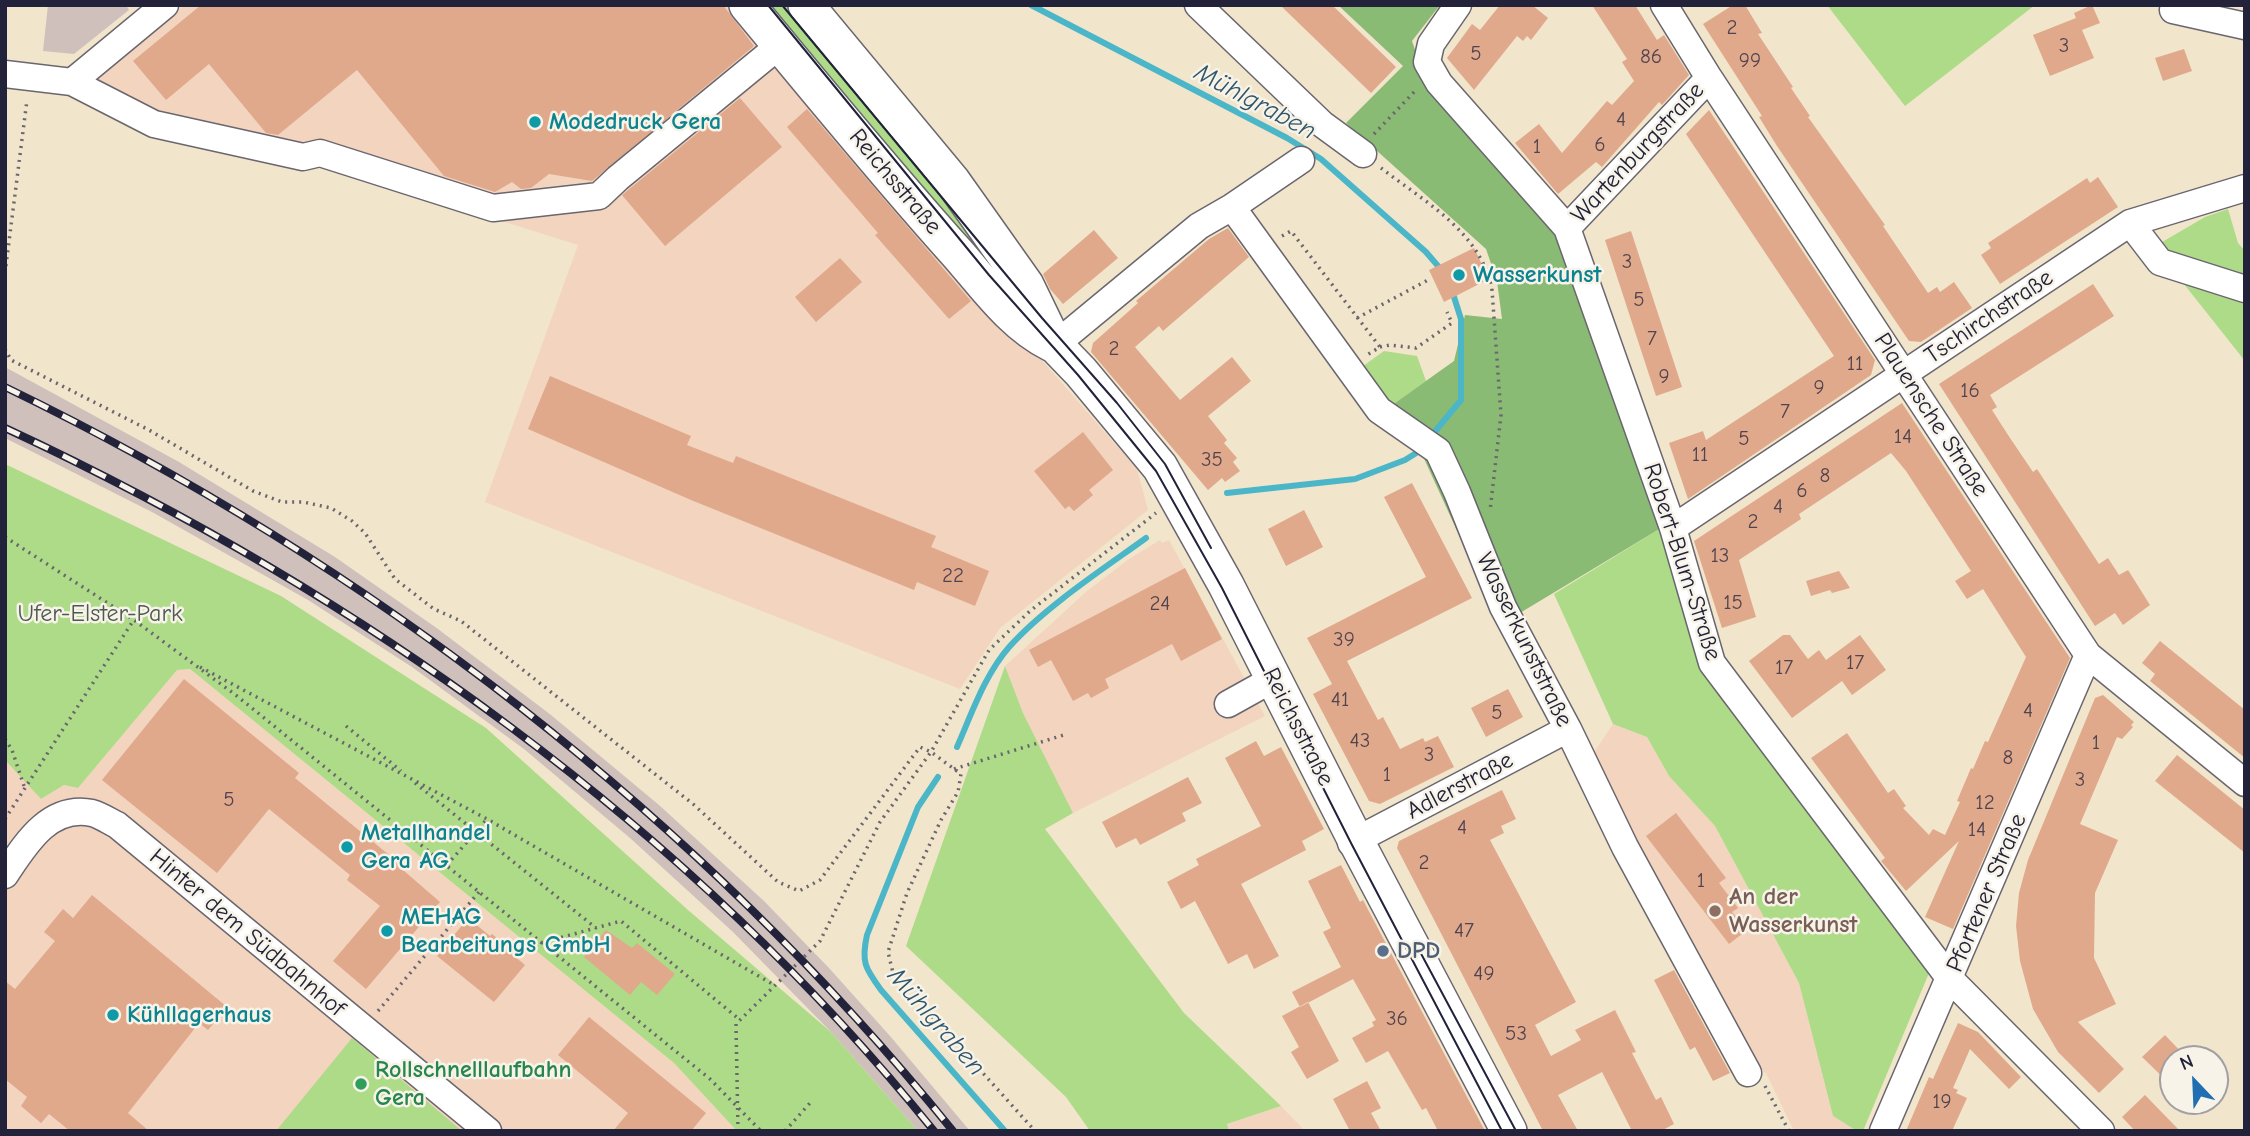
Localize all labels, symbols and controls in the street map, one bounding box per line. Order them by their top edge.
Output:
house number: 2 [1727,15,1737,41]
house number: 3 [2059,33,2069,59]
house number: 5 [1470,41,1482,67]
house number: 86 [1640,44,1662,70]
house number: 99 [1739,48,1761,74]
water label: Mühlgraben [1189,57,1321,147]
street label: Wartenburgstraße [1565,77,1711,229]
house number: 4 [1616,107,1626,133]
place label: Modedruck Gera [549,108,721,136]
marker: Modedruck Gera [527,114,543,130]
street label: Reichsstraße [843,123,947,241]
house number: 6 [1594,132,1606,158]
house number: 1 [1533,134,1541,160]
house number: 3 [1622,249,1632,275]
place label: Wasserkunst [1473,261,1601,289]
street label: Tschirchstraße [1919,264,2059,370]
marker: Wasserkunst [1451,267,1467,283]
house number: 5 [1633,287,1645,313]
house number: 7 [1647,326,1657,352]
street label: Plauensche Straße [1867,328,1995,502]
house number: 2 [1109,336,1119,362]
house number: 11 [1847,351,1863,377]
house number: 9 [1658,364,1670,390]
house number: 9 [1813,375,1825,401]
house number: 16 [1960,378,1980,404]
house number: 7 [1780,399,1790,425]
house number: 14 [1894,424,1912,450]
house number: 5 [1738,426,1750,452]
house number: 11 [1692,442,1708,468]
house number: 35 [1201,447,1223,473]
street label: Robert-Blum-Straße [1637,460,1727,664]
house number: 8 [1820,463,1830,489]
house number: 6 [1796,478,1808,504]
house number: 4 [1773,494,1783,520]
house number: 2 [1748,509,1758,535]
house number: 13 [1711,543,1729,569]
street label: Wasserkunststraße [1469,548,1579,732]
house number: 22 [942,563,964,589]
house number: 15 [1723,590,1743,616]
house number: 24 [1149,591,1171,617]
park label: Ufer-Elster-Park [17,600,183,628]
house number: 39 [1333,627,1355,653]
house number: 17 [1846,650,1864,676]
house number: 17 [1775,655,1793,681]
street label: Reichsstraße [1256,663,1340,791]
house number: 41 [1331,687,1349,713]
house number: 4 [2023,698,2033,724]
house number: 5 [1491,700,1503,726]
house number: 43 [1350,728,1370,754]
house number: 1 [2092,730,2100,756]
house number: 3 [1424,742,1434,768]
house number: 8 [2003,745,2013,771]
street label: Adlerstraße [1402,746,1518,826]
house number: 1 [1383,762,1391,788]
house number: 3 [2075,767,2085,793]
house number: 5 [223,787,235,813]
house number: 12 [1975,790,1995,816]
street label: Pfortener Straße [1941,810,2033,976]
house number: 4 [1457,815,1467,841]
house number: 14 [1968,817,1986,843]
place label: Metallhandel Gera AG [361,819,491,875]
marker: Metallhandel Gera AG [339,839,355,855]
street label: Hinter dem Südbahnhof [143,843,351,1023]
house number: 2 [1419,850,1429,876]
house number: 1 [1697,868,1705,894]
place label: An der Wasserkunst [1729,883,1857,939]
place label: MEHAG Bearbeitungs GmbH [401,903,611,959]
marker: An der Wasserkunst [1707,903,1723,919]
house number: 47 [1454,918,1474,944]
marker: MEHAG Bearbeitungs GmbH [379,923,395,939]
place label: DPD [1397,937,1440,965]
marker: DPD [1375,943,1391,959]
house number: 49 [1473,961,1495,987]
water label: Mühlgraben [881,962,991,1082]
place label: Kühllagerhaus [127,1001,271,1029]
house number: 36 [1386,1006,1408,1032]
marker: Kühllagerhaus [105,1007,121,1023]
house number: 53 [1505,1021,1527,1047]
north arrow [2159,1045,2229,1115]
text: N [2177,1050,2197,1075]
place label: Rollschnelllaufbahn Gera [375,1056,572,1112]
marker: Rollschnelllaufbahn Gera [353,1076,369,1092]
house number: 19 [1932,1089,1952,1115]

